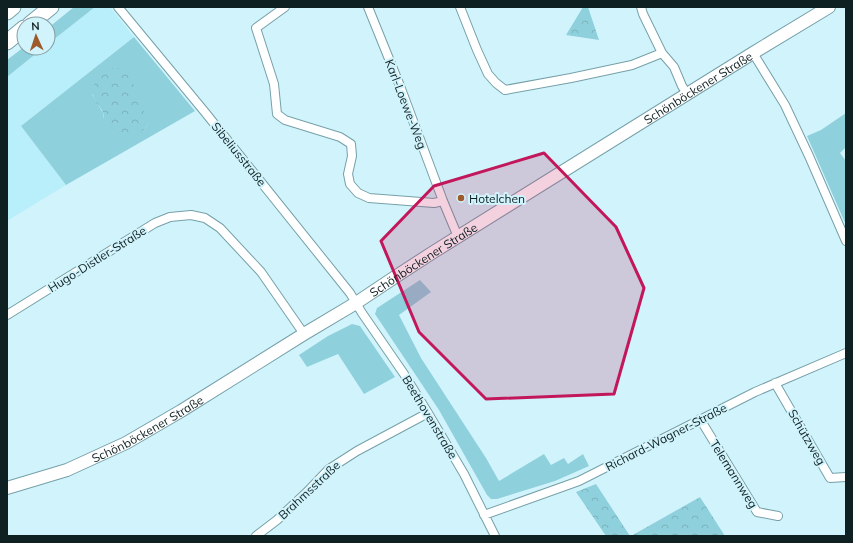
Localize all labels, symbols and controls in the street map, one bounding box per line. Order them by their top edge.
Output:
north arrow [16,16,56,56]
text: N [31,19,40,33]
street label: Schönböckener Straße [641,48,755,127]
street label: Karl-Loewe-Weg [382,57,430,151]
street label: Sibeliusstraße [209,119,269,189]
place label: Hotelchen [469,191,525,206]
marker: Hotelchen [456,193,466,203]
street label: Schönböckener Straße [366,219,480,300]
street label: Hugo-Distler-Straße [45,223,149,295]
street label: Beethovenstraße [399,373,461,461]
street label: Schönböckener Straße [89,392,206,465]
street label: Richard-Wagner-Straße [603,400,729,474]
street label: Schützweg [785,406,829,468]
street label: Telemannweg [707,437,761,511]
street label: Brahmsstraße [275,458,343,522]

